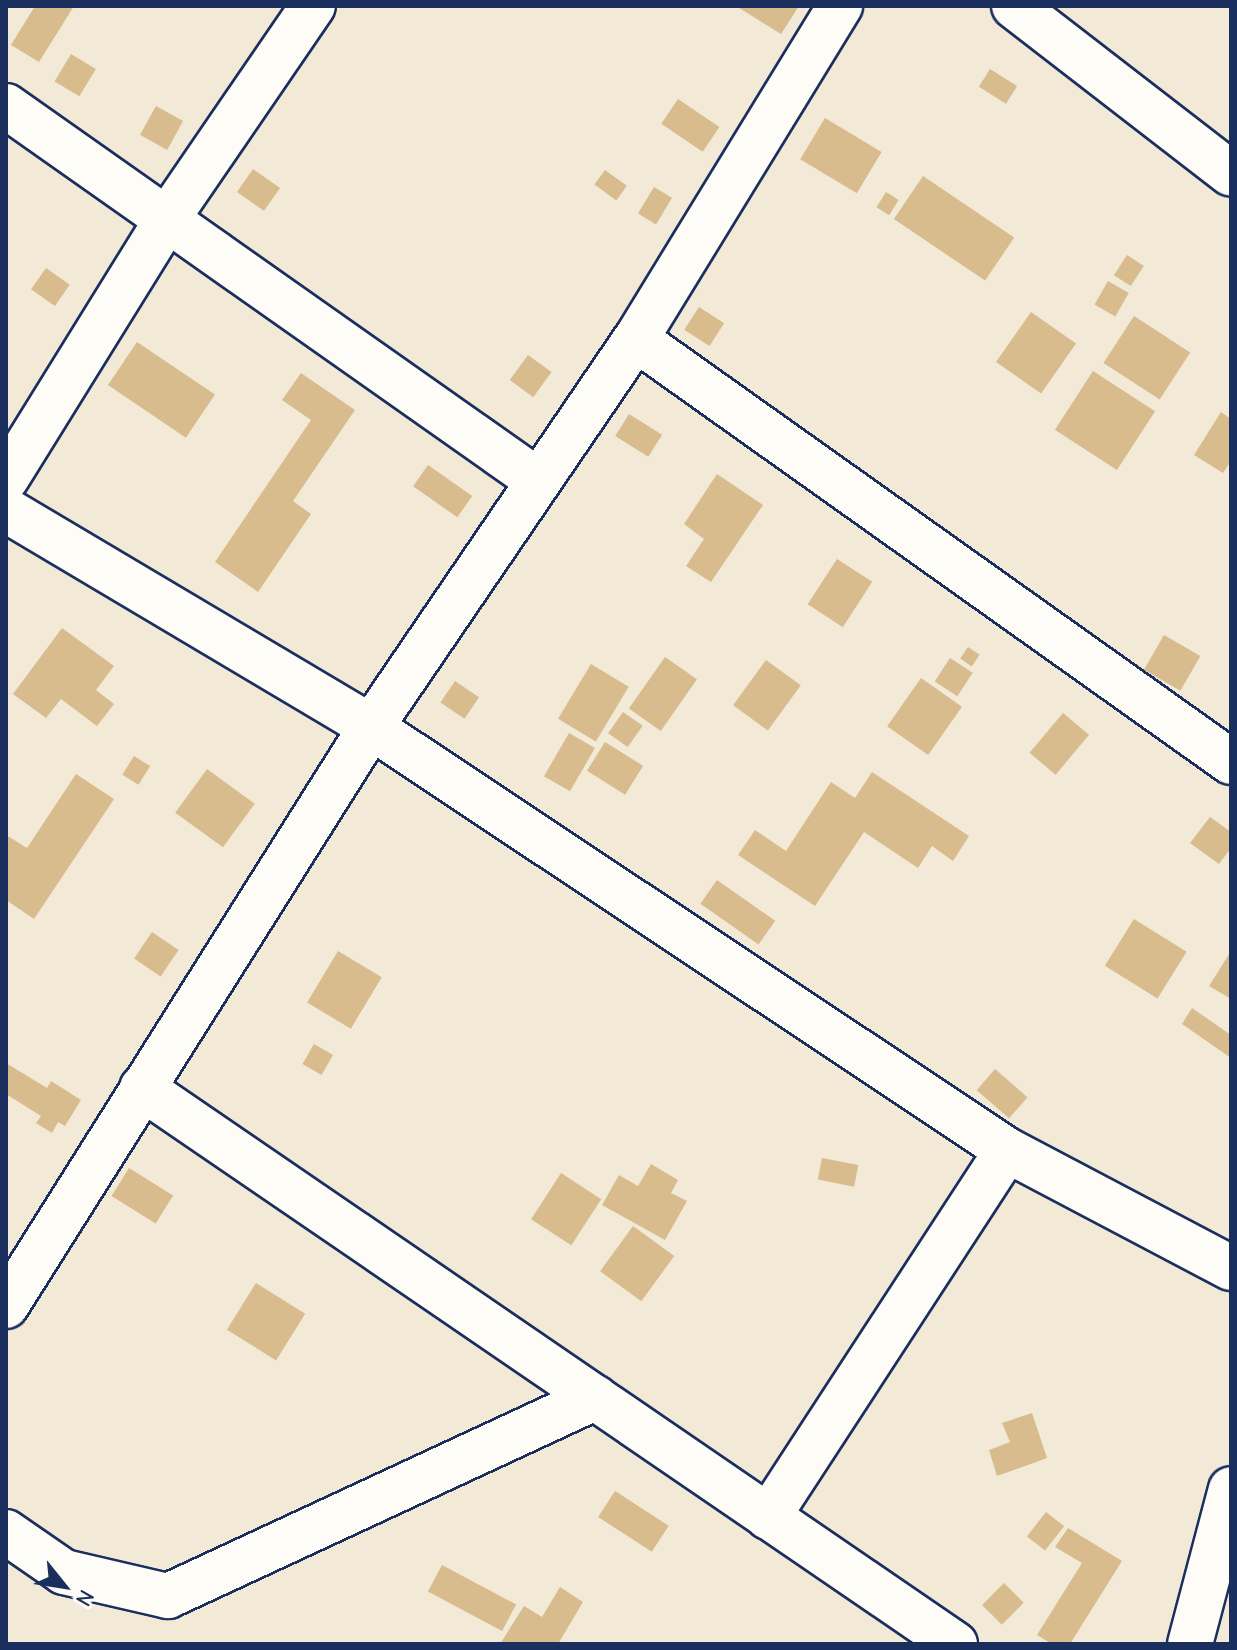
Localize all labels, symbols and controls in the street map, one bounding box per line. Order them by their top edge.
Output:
north arrow [24,1546,104,1626]
text: N [70,1585,100,1611]

